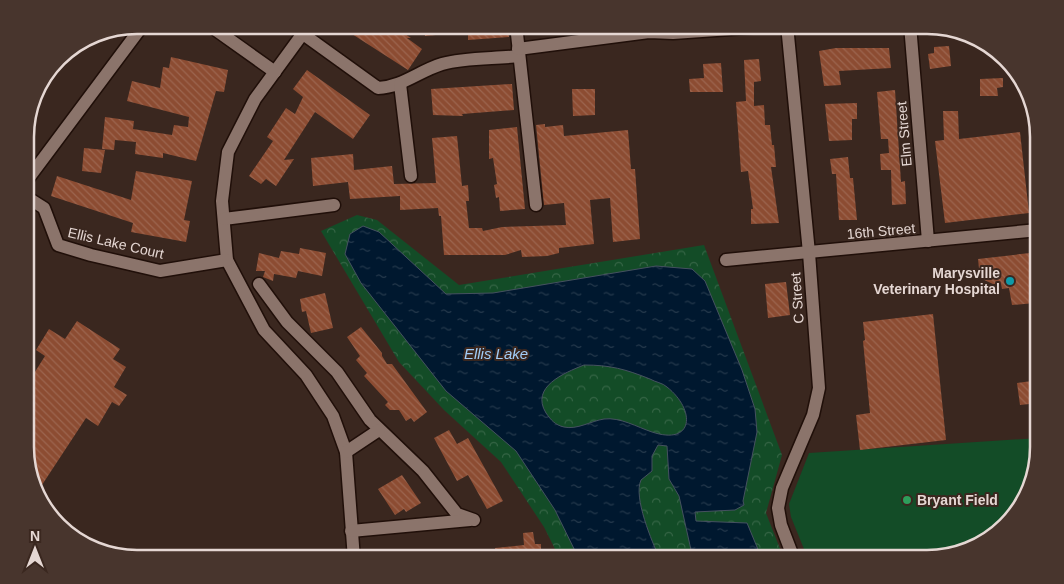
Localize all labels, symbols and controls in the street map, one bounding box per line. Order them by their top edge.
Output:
street label: Elm Street [893,101,915,167]
street label: 16th Street [846,220,916,242]
street label: Ellis Lake Court [66,224,166,262]
place label: Marysville Veterinary Hospital [873,265,1000,297]
street label: C Street [787,272,807,324]
marker: Marysville Veterinary Hospital [1004,275,1016,287]
water label: Ellis Lake [464,345,528,362]
place label: Bryant Field [917,492,998,508]
marker: Bryant Field [901,494,913,506]
north arrow [10,524,60,574]
text: N [30,528,40,544]

